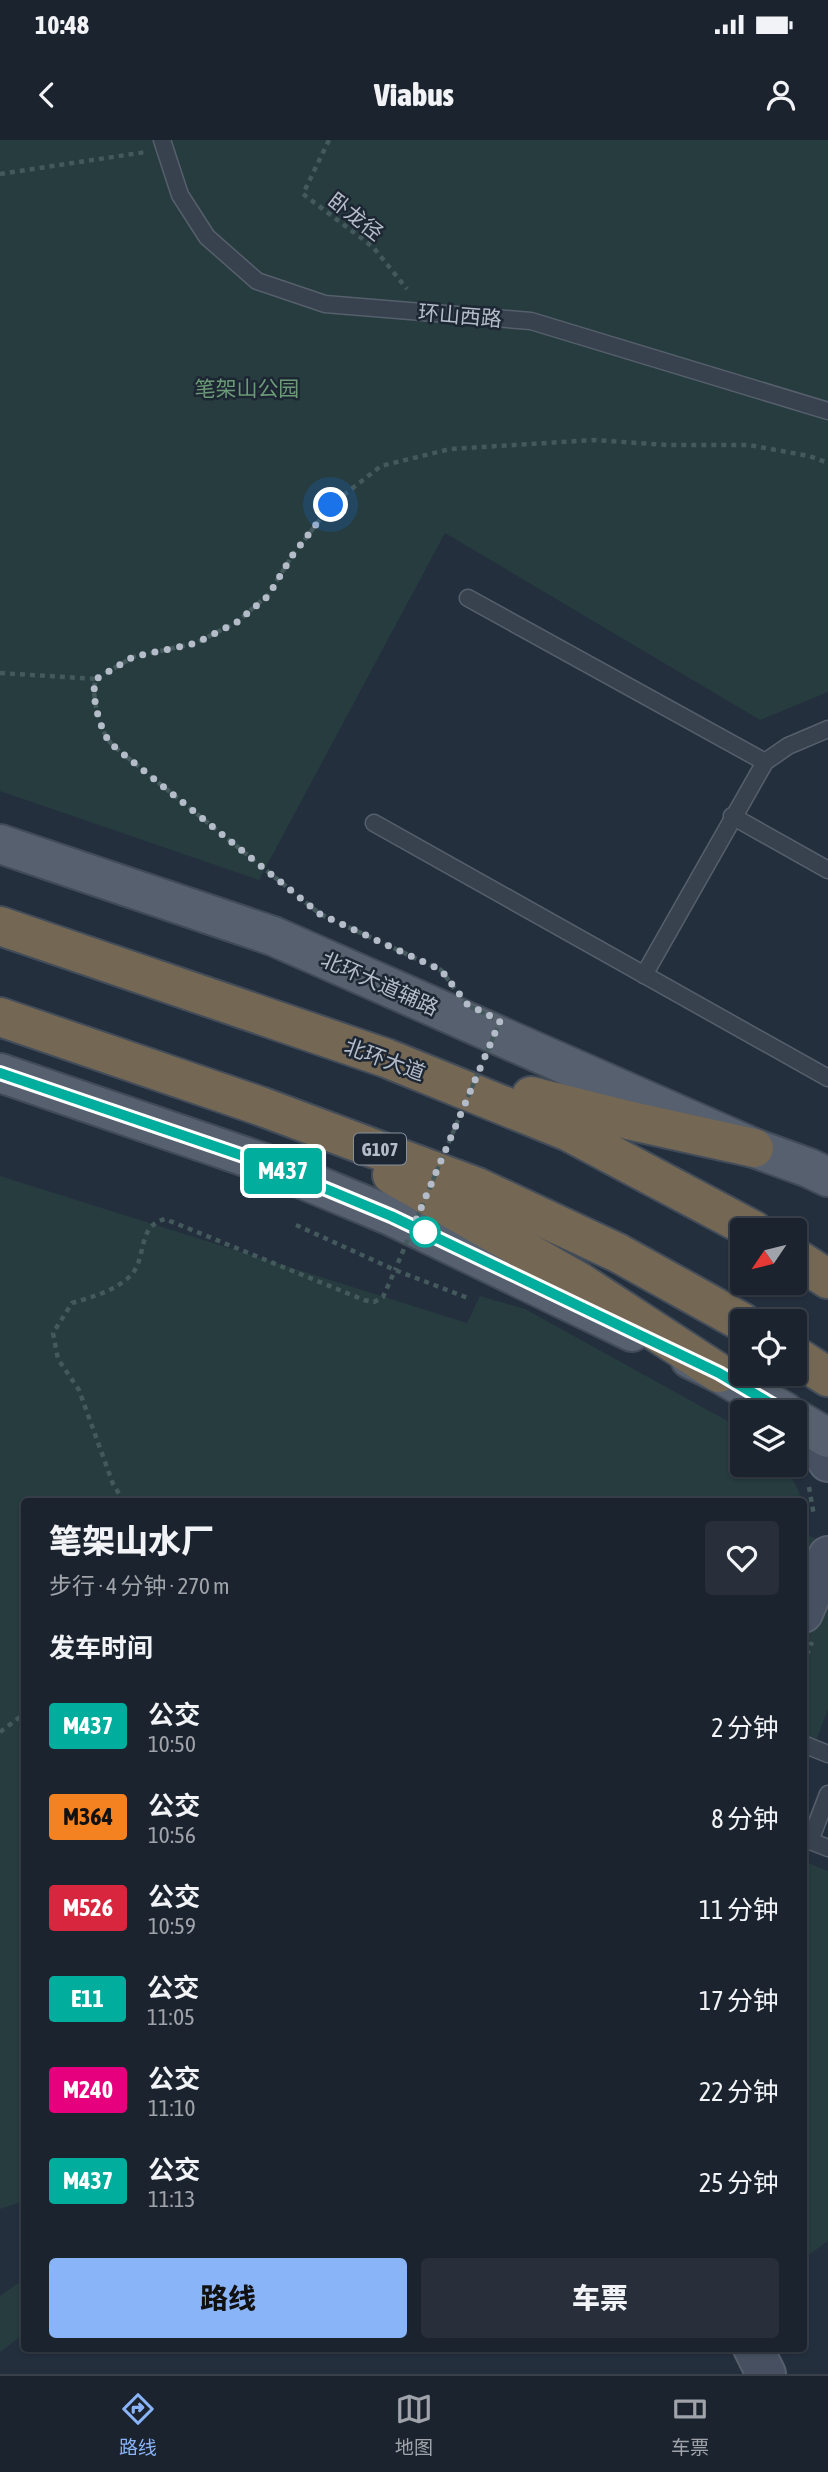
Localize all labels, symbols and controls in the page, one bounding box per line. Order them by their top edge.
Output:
text: 10:48 [35,10,89,40]
icon: back [28,76,66,114]
text: Viabus [374,76,454,113]
icon: person [762,76,800,114]
street label: 卧龙径 [324,187,388,245]
street label: 环山西路 [417,299,503,331]
park label: 笔架山公园 [195,376,300,400]
your location [313,487,348,522]
street label: 北环大道辅路 [318,946,442,1020]
street label: 北环大道 [341,1033,429,1085]
road number: G107 [354,1133,406,1164]
line badge: M437 [234,1148,332,1194]
text: M437 [258,1157,308,1184]
unlabelled marker [410,1217,440,1247]
north arrow [730,1218,807,1295]
map controls [730,1218,807,1477]
button: locate [730,1309,807,1386]
button: layers [730,1400,807,1477]
button: heart [705,1521,779,1595]
text: 笔架山水厂 [49,1522,214,1560]
text: 步行 · 4 分钟 · 270 m [49,1573,230,1599]
text: 发车时间 [49,1633,153,1663]
text: 公交 [148,1700,200,1730]
text: M437 [63,1712,113,1739]
text: 2 分钟 [711,1713,779,1743]
text: 10:50 [148,1731,196,1757]
text: 公交 [148,1791,200,1821]
text: M364 [63,1803,113,1830]
text: 8 分钟 [711,1804,779,1834]
text: 10:56 [148,1822,196,1848]
text: 公交 [148,1882,200,1912]
text: M526 [63,1894,113,1921]
text: 11 分钟 [699,1895,779,1925]
text: 10:59 [148,1913,196,1939]
text: 公交 [147,1973,199,2003]
text: E11 [71,1985,104,2012]
text: 17 分钟 [699,1986,779,2016]
text: 11:05 [147,2004,195,2030]
text: 公交 [148,2064,200,2094]
text: M240 [63,2076,113,2103]
text: 22 分钟 [699,2077,779,2107]
text: 11:10 [148,2095,195,2121]
text: 公交 [148,2155,200,2185]
text: M437 [63,2167,113,2194]
text: 25 分钟 [699,2168,779,2198]
text: 11:13 [148,2186,195,2212]
button: 路线 [49,2258,407,2338]
button: 车票 [421,2258,779,2338]
tab: 路线 [119,2390,157,2459]
tab: 地图 [395,2390,433,2459]
tab: 车票 [671,2390,709,2459]

